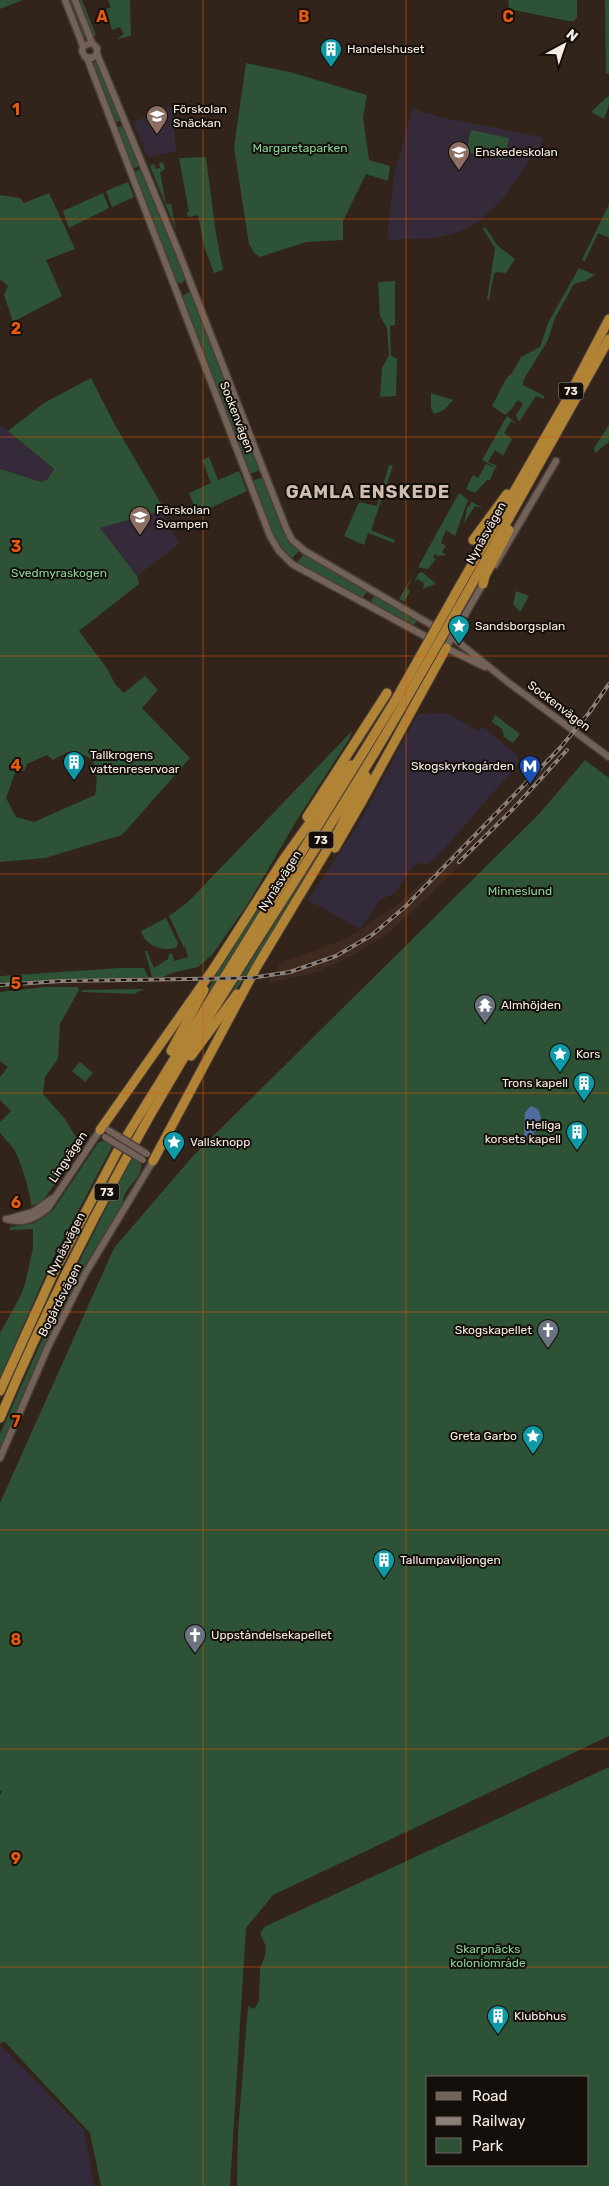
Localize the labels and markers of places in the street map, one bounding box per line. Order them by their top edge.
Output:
building icon: Handelshuset [319,37,343,68]
place label: Handelshuset [347,42,425,56]
place label: Förskolan Snäckan [173,102,227,130]
school or university icon: Förskolan Snäckan [145,104,169,135]
school or university icon: Enskedeskolan [447,140,471,171]
place label: Enskedeskolan [475,145,558,159]
place label: Förskolan Svampen [156,503,210,531]
school or university icon: Förskolan Svampen [128,505,152,536]
place icon: Sandsborgsplan [447,614,471,645]
place label: Sandsborgsplan [475,619,565,633]
place label: Tallkrogens vattenreservoar [90,748,180,776]
building icon: Tallkrogens vattenreservoar [62,750,86,781]
metro station icon: Skogskyrkogården [518,754,542,785]
place label: Skogskyrkogården [411,759,514,773]
temple icon: Almhöjden [473,993,497,1024]
place label: Almhöjden [501,998,561,1012]
place icon: Kors [548,1042,572,1073]
place label: Kors [576,1047,600,1061]
building icon: Trons kapell [572,1071,596,1102]
place label: Trons kapell [502,1076,568,1090]
place label: Heliga korsets kapell [485,1118,561,1146]
building icon: Heliga korsets kapell [565,1120,589,1151]
place icon: Vallsknopp [162,1130,186,1161]
place label: Vallsknopp [190,1135,250,1149]
church icon: Skogskapellet [536,1318,560,1349]
place label: Skogskapellet [455,1323,532,1337]
place icon: Greta Garbo [521,1424,545,1455]
place label: Greta Garbo [450,1429,517,1443]
building icon: Tallumpaviljongen [372,1548,396,1579]
place label: Tallumpaviljongen [400,1553,501,1567]
church icon: Uppståndelsekapellet [183,1623,207,1654]
place label: Uppståndelsekapellet [211,1628,332,1642]
building icon: Klubbhus [486,2004,510,2035]
place label: Klubbhus [514,2009,566,2023]

